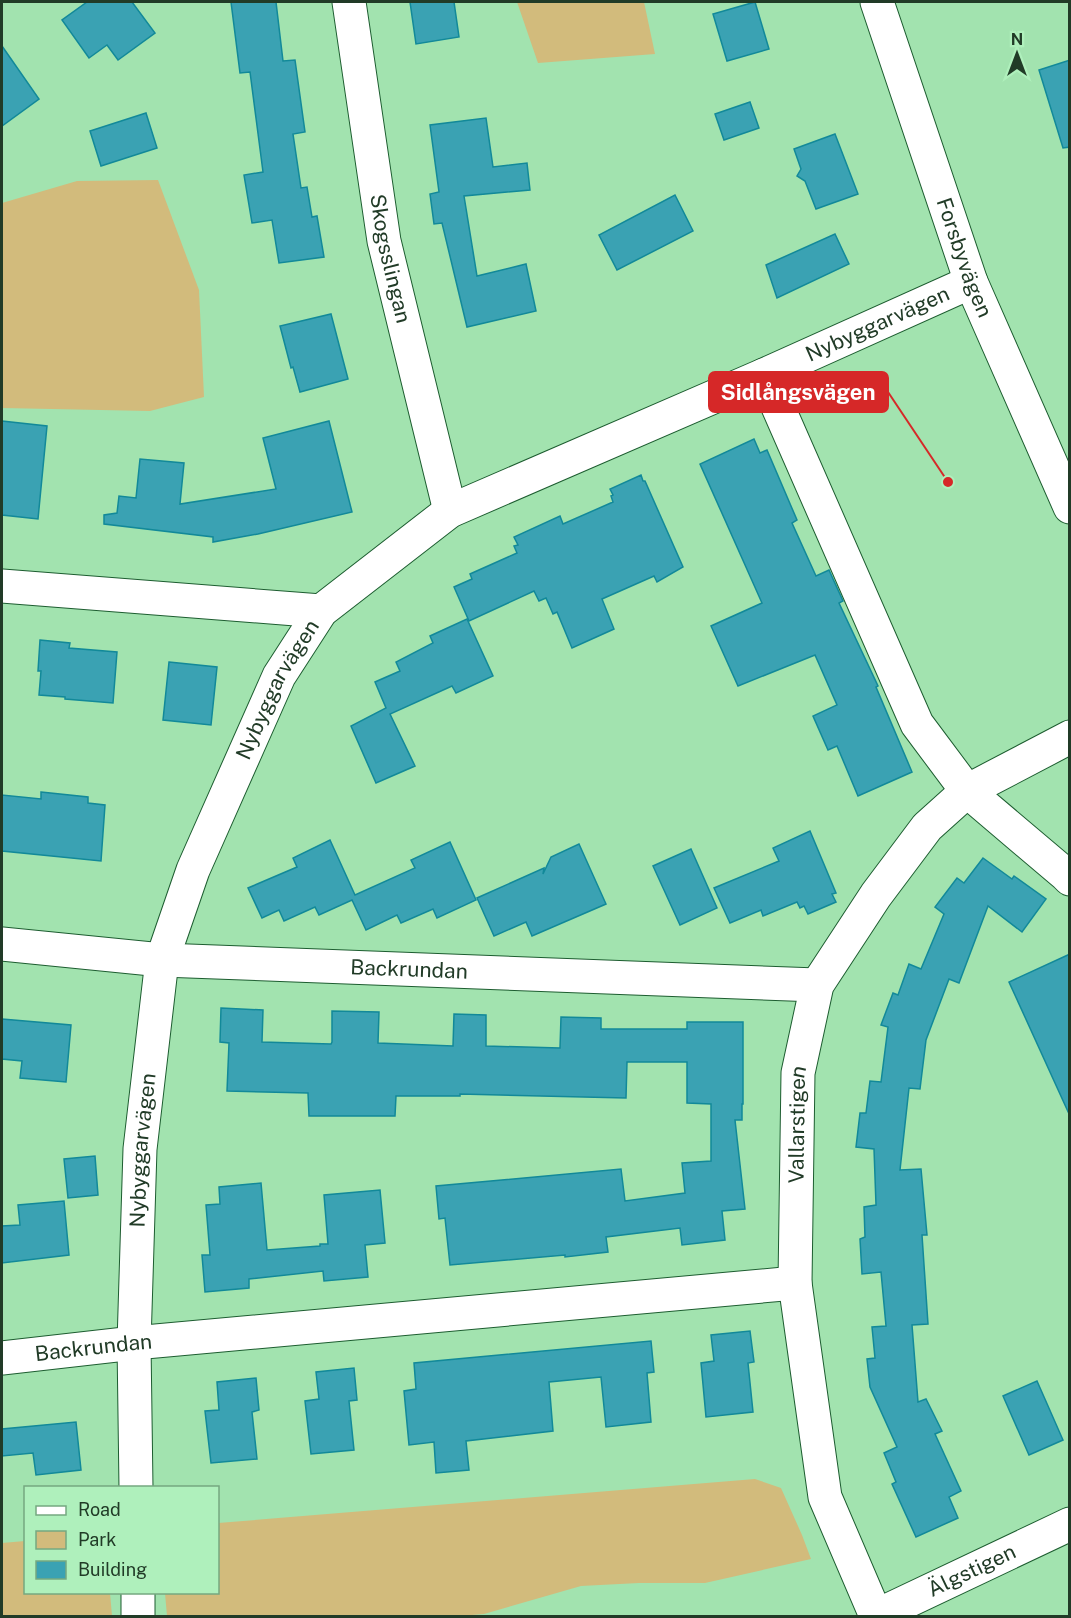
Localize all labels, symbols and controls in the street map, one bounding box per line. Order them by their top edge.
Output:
north arrow [987,24,1047,84]
text: N [1011,30,1023,49]
street label: Skogsslingan [365,192,417,326]
street label: Forsbyvägen [932,194,998,321]
street label: Nybyggarvägen [802,280,953,367]
callout: Sidlångsvägen [709,372,888,412]
text: Sidlångsvägen [720,379,876,405]
street label: Nybyggarvägen [231,615,324,763]
street label: Backrundan [350,954,468,984]
street label: Vallarstigen [783,1063,811,1183]
street label: Nybyggarvägen [125,1072,161,1228]
street label: Backrundan [33,1328,153,1366]
legend [24,1486,219,1594]
text: Road [78,1499,121,1520]
text: Park [78,1529,116,1550]
street label: Älgstigen [923,1539,1020,1602]
text: Building [78,1559,147,1580]

